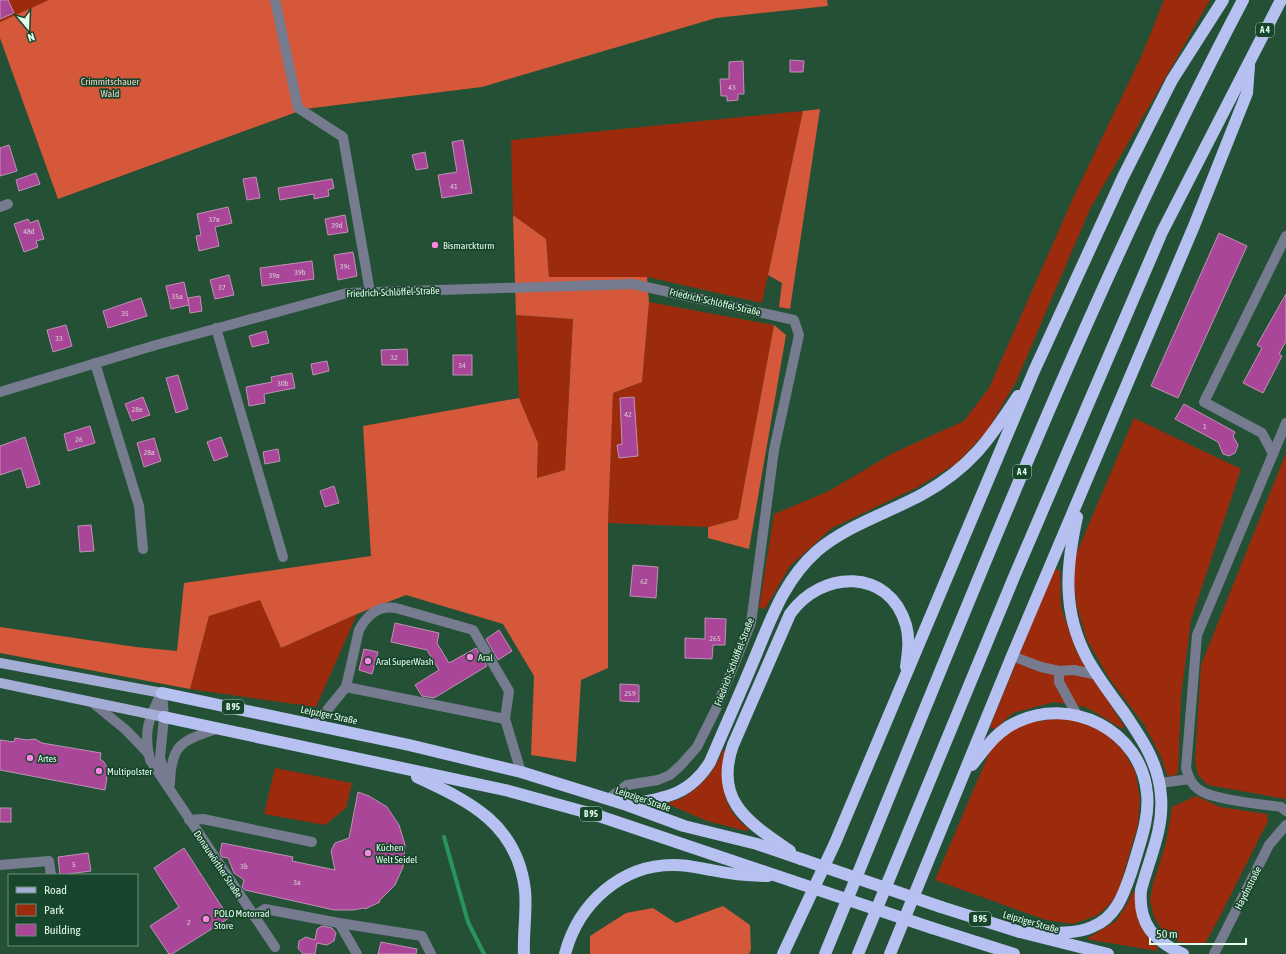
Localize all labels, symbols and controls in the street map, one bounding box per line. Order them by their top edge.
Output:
north arrow [8,8,48,48]
road number: A 4 [1256,23,1274,37]
text: N [26,31,36,44]
park label: Crimmitschauer Wald [81,76,140,99]
house number: 43 [728,83,736,92]
house number: 41 [450,182,458,191]
house number: 37a [208,215,220,224]
house number: 39d [331,221,343,230]
house number: 48d [23,227,35,236]
marker: Bismarckturm [430,240,440,250]
place label: Bismarckturm [443,240,494,251]
house number: 39c [340,262,350,271]
house number: 39b [294,268,306,277]
house number: 39a [268,271,280,280]
house number: 37 [218,283,226,292]
street label: Friedrich-Schlöffel-Straße [346,285,440,299]
street label: Friedrich-Schlöffel-Straße [668,286,762,318]
house number: 35a [171,292,183,301]
house number: 35 [121,309,129,318]
house number: 33 [55,334,63,343]
house number: 32 [390,353,398,362]
house number: 34 [458,361,466,370]
house number: 30b [277,379,289,388]
house number: 28e [131,405,143,414]
house number: 42 [624,410,632,419]
house number: 1 [1203,422,1207,431]
house number: 26 [75,435,83,444]
house number: 28a [143,448,155,457]
road number: A 4 [1013,465,1031,479]
house number: 62 [640,577,648,586]
street label: Friedrich-Schlöffel-Straße [712,616,756,708]
house number: 265 [709,634,721,643]
marker: Aral [465,652,475,662]
place label: Aral [478,652,493,663]
marker: Aral SuperWash [363,656,373,666]
place label: Aral SuperWash [376,656,434,667]
house number: 259 [624,689,636,698]
road number: B 95 [222,700,244,714]
street label: Leipziger Straße [300,704,359,726]
marker: Artes [25,753,35,763]
place label: Artes [38,753,57,764]
marker: Multipolster [94,766,104,776]
place label: Multipolster [107,766,153,777]
street label: Leipziger Straße [614,784,673,814]
road number: B 95 [580,807,602,821]
street label: Donauwörther Straße [192,828,245,900]
place label: Küchen Welt Seidel [376,842,418,865]
marker: Küchen Welt Seidel [363,848,373,858]
house number: 5 [72,860,76,869]
house number: 3b [240,862,248,871]
street label: Haydnstraße [1232,864,1264,911]
legend [8,874,138,946]
house number: 3a [293,878,301,887]
text: Road [44,883,67,897]
text: Park [44,903,65,917]
place label: POLO Motorrad Store [214,908,270,931]
street label: Leipziger Straße [1002,909,1061,935]
road number: B 95 [969,912,991,926]
marker: POLO Motorrad Store [201,914,211,924]
house number: 2 [187,918,191,927]
scale bar [1150,920,1246,946]
text: Building [44,923,82,937]
text: 50 m [1156,927,1178,941]

